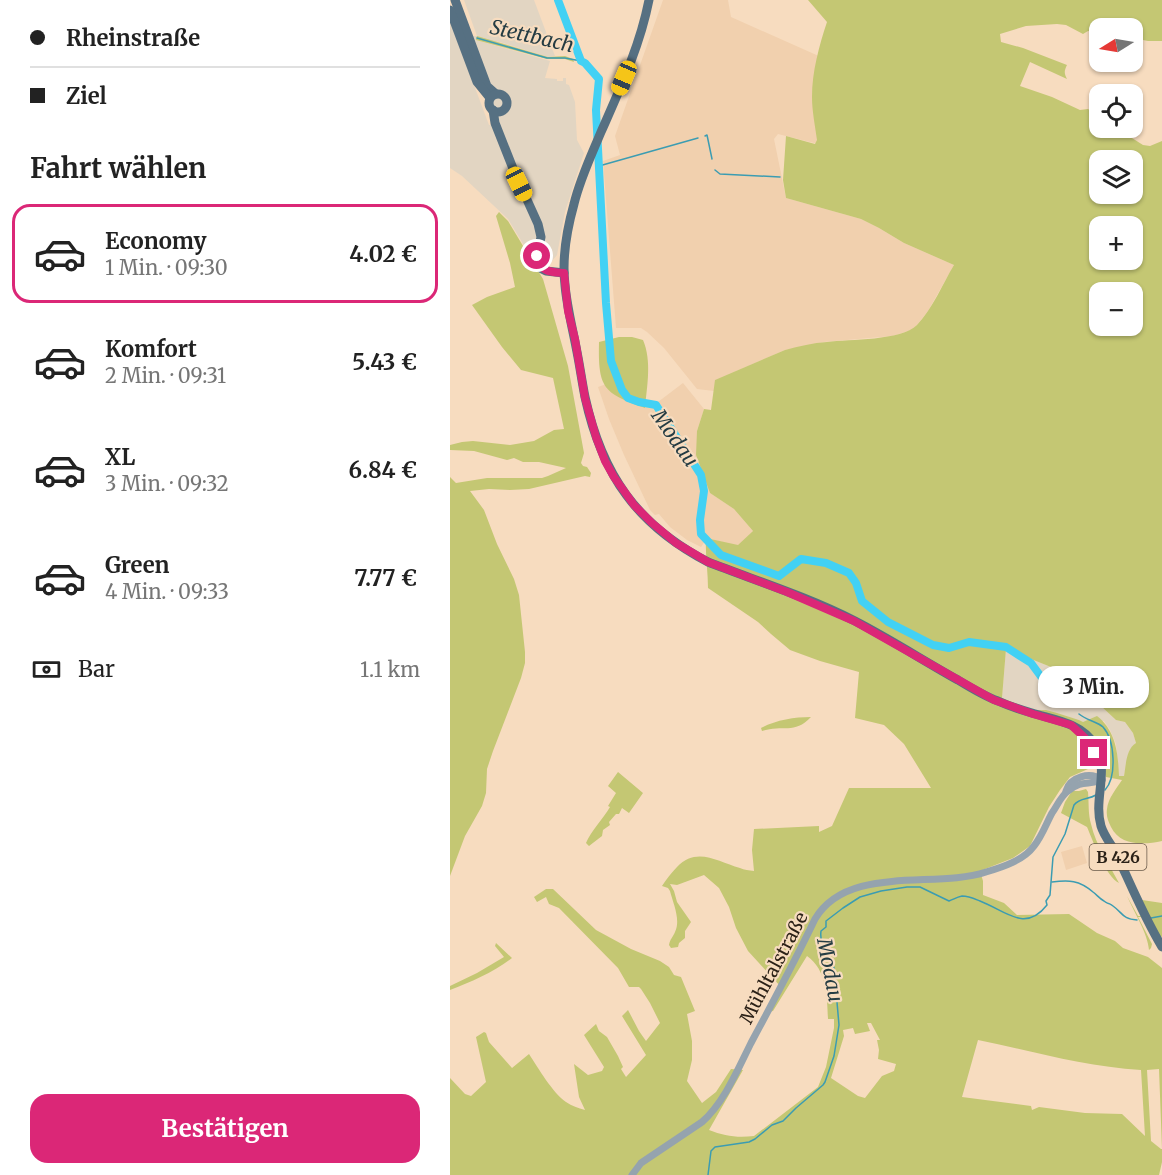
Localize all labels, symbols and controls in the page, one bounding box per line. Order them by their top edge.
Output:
water label: Stettbach [488,14,576,57]
north arrow [1089,18,1143,72]
map controls [1089,18,1143,336]
text: Rheinstraße [66,24,200,52]
car [609,58,639,98]
text: Ziel [66,82,107,110]
button: locate [1089,84,1143,138]
button: layers [1089,150,1143,204]
text: Fahrt wählen [30,151,206,185]
car [503,164,535,204]
button: + [1089,216,1143,270]
icon: car [33,227,87,281]
text: Economy [105,227,206,255]
text: 4.02 € [349,240,417,268]
route start [523,242,550,269]
text: 1 Min. · 09:30 [105,255,228,280]
button: − [1089,282,1143,336]
icon: car [33,335,87,389]
text: Komfort [105,335,197,363]
text: 5.43 € [352,348,417,376]
text: 2 Min. · 09:31 [105,363,226,388]
water label: Modau [646,403,704,471]
icon: car [33,443,87,497]
text: XL [105,443,135,471]
text: 6.84 € [349,456,417,484]
text: 3 Min. · 09:32 [105,471,229,496]
icon: car [33,551,87,605]
text: Green [105,551,169,579]
text: 7.77 € [354,564,417,592]
text: 4 Min. · 09:33 [105,579,229,604]
icon: cash [30,653,63,686]
text: Bar [78,655,115,683]
text: 1.1 km [360,657,420,682]
callout: 3 Min. [1038,666,1150,708]
text: 3 Min. [1062,674,1125,699]
route end [1080,739,1107,766]
road number: B 426 [1090,844,1146,870]
street label: Mühltalstraße [734,908,813,1028]
water label: Modau [812,935,849,1004]
button: Bestätigen [30,1094,420,1163]

